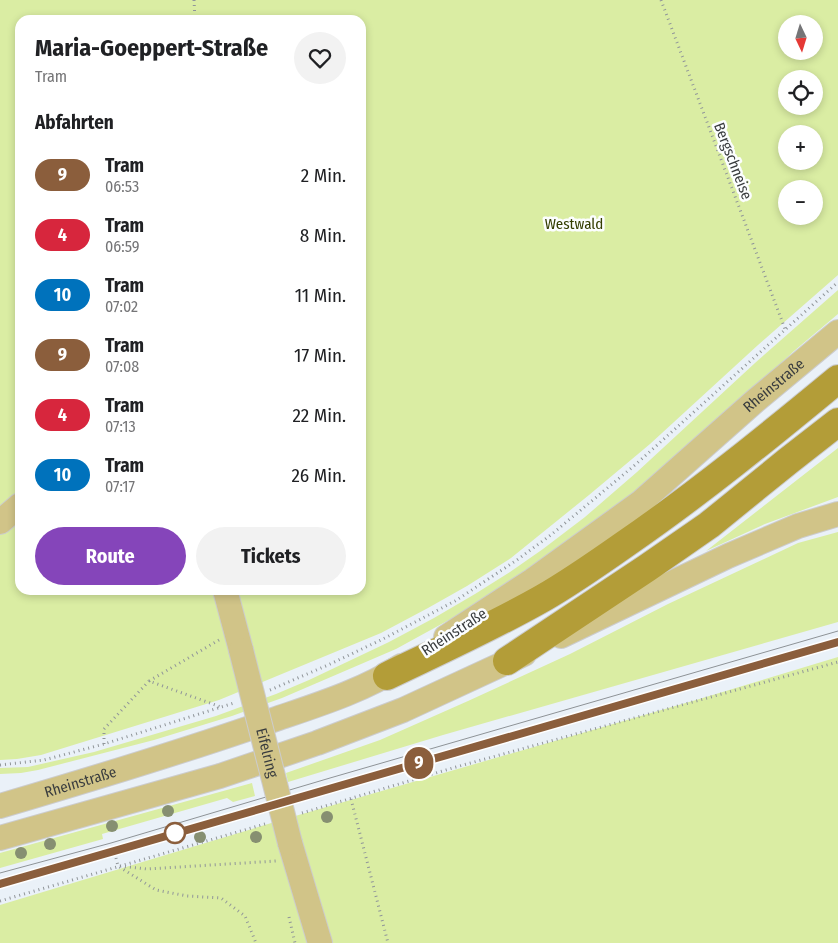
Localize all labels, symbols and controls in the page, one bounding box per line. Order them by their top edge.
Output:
north arrow [778,15,822,60]
map controls [778,15,823,225]
button: heart [294,32,346,84]
text: Maria-Goeppert-Straße [35,34,268,62]
text: Tram [35,67,67,86]
button: locate [778,70,823,115]
text: Abfahrten [35,111,114,134]
street label: Bergschneise [710,120,756,202]
button: + [778,125,823,170]
text: Tram [105,154,144,177]
text: 9 [58,164,67,186]
text: 2 Min. [301,164,346,187]
text: 06:53 [105,177,139,196]
button: − [778,180,823,225]
text: Tram [105,214,144,237]
park label: Westwald [545,215,603,233]
text: 4 [58,224,67,246]
text: 8 Min. [300,224,346,247]
text: 06:59 [105,237,140,256]
text: Tram [105,274,144,297]
text: 10 [54,284,71,306]
text: 11 Min. [295,284,346,307]
text: 07:02 [105,297,138,316]
text: Tram [105,334,144,357]
text: 9 [58,344,67,366]
text: 17 Min. [294,344,346,367]
street label: Rheinstraße [740,355,808,416]
text: 07:08 [105,357,139,376]
text: Tram [105,394,144,417]
text: 4 [58,404,67,426]
text: 22 Min. [292,404,346,427]
text: 07:13 [105,417,136,436]
text: Tram [105,454,144,477]
text: 10 [54,464,71,486]
text: 26 Min. [291,464,346,487]
text: 07:17 [105,477,135,496]
button: Route [35,527,186,585]
button: Tickets [196,527,346,585]
street label: Rheinstraße [418,604,490,660]
street label: Eifelring [252,726,282,780]
line badge: 9 [403,747,435,779]
text: 9 [414,752,424,774]
street label: Rheinstraße [42,763,119,801]
unlabelled marker [164,822,186,844]

